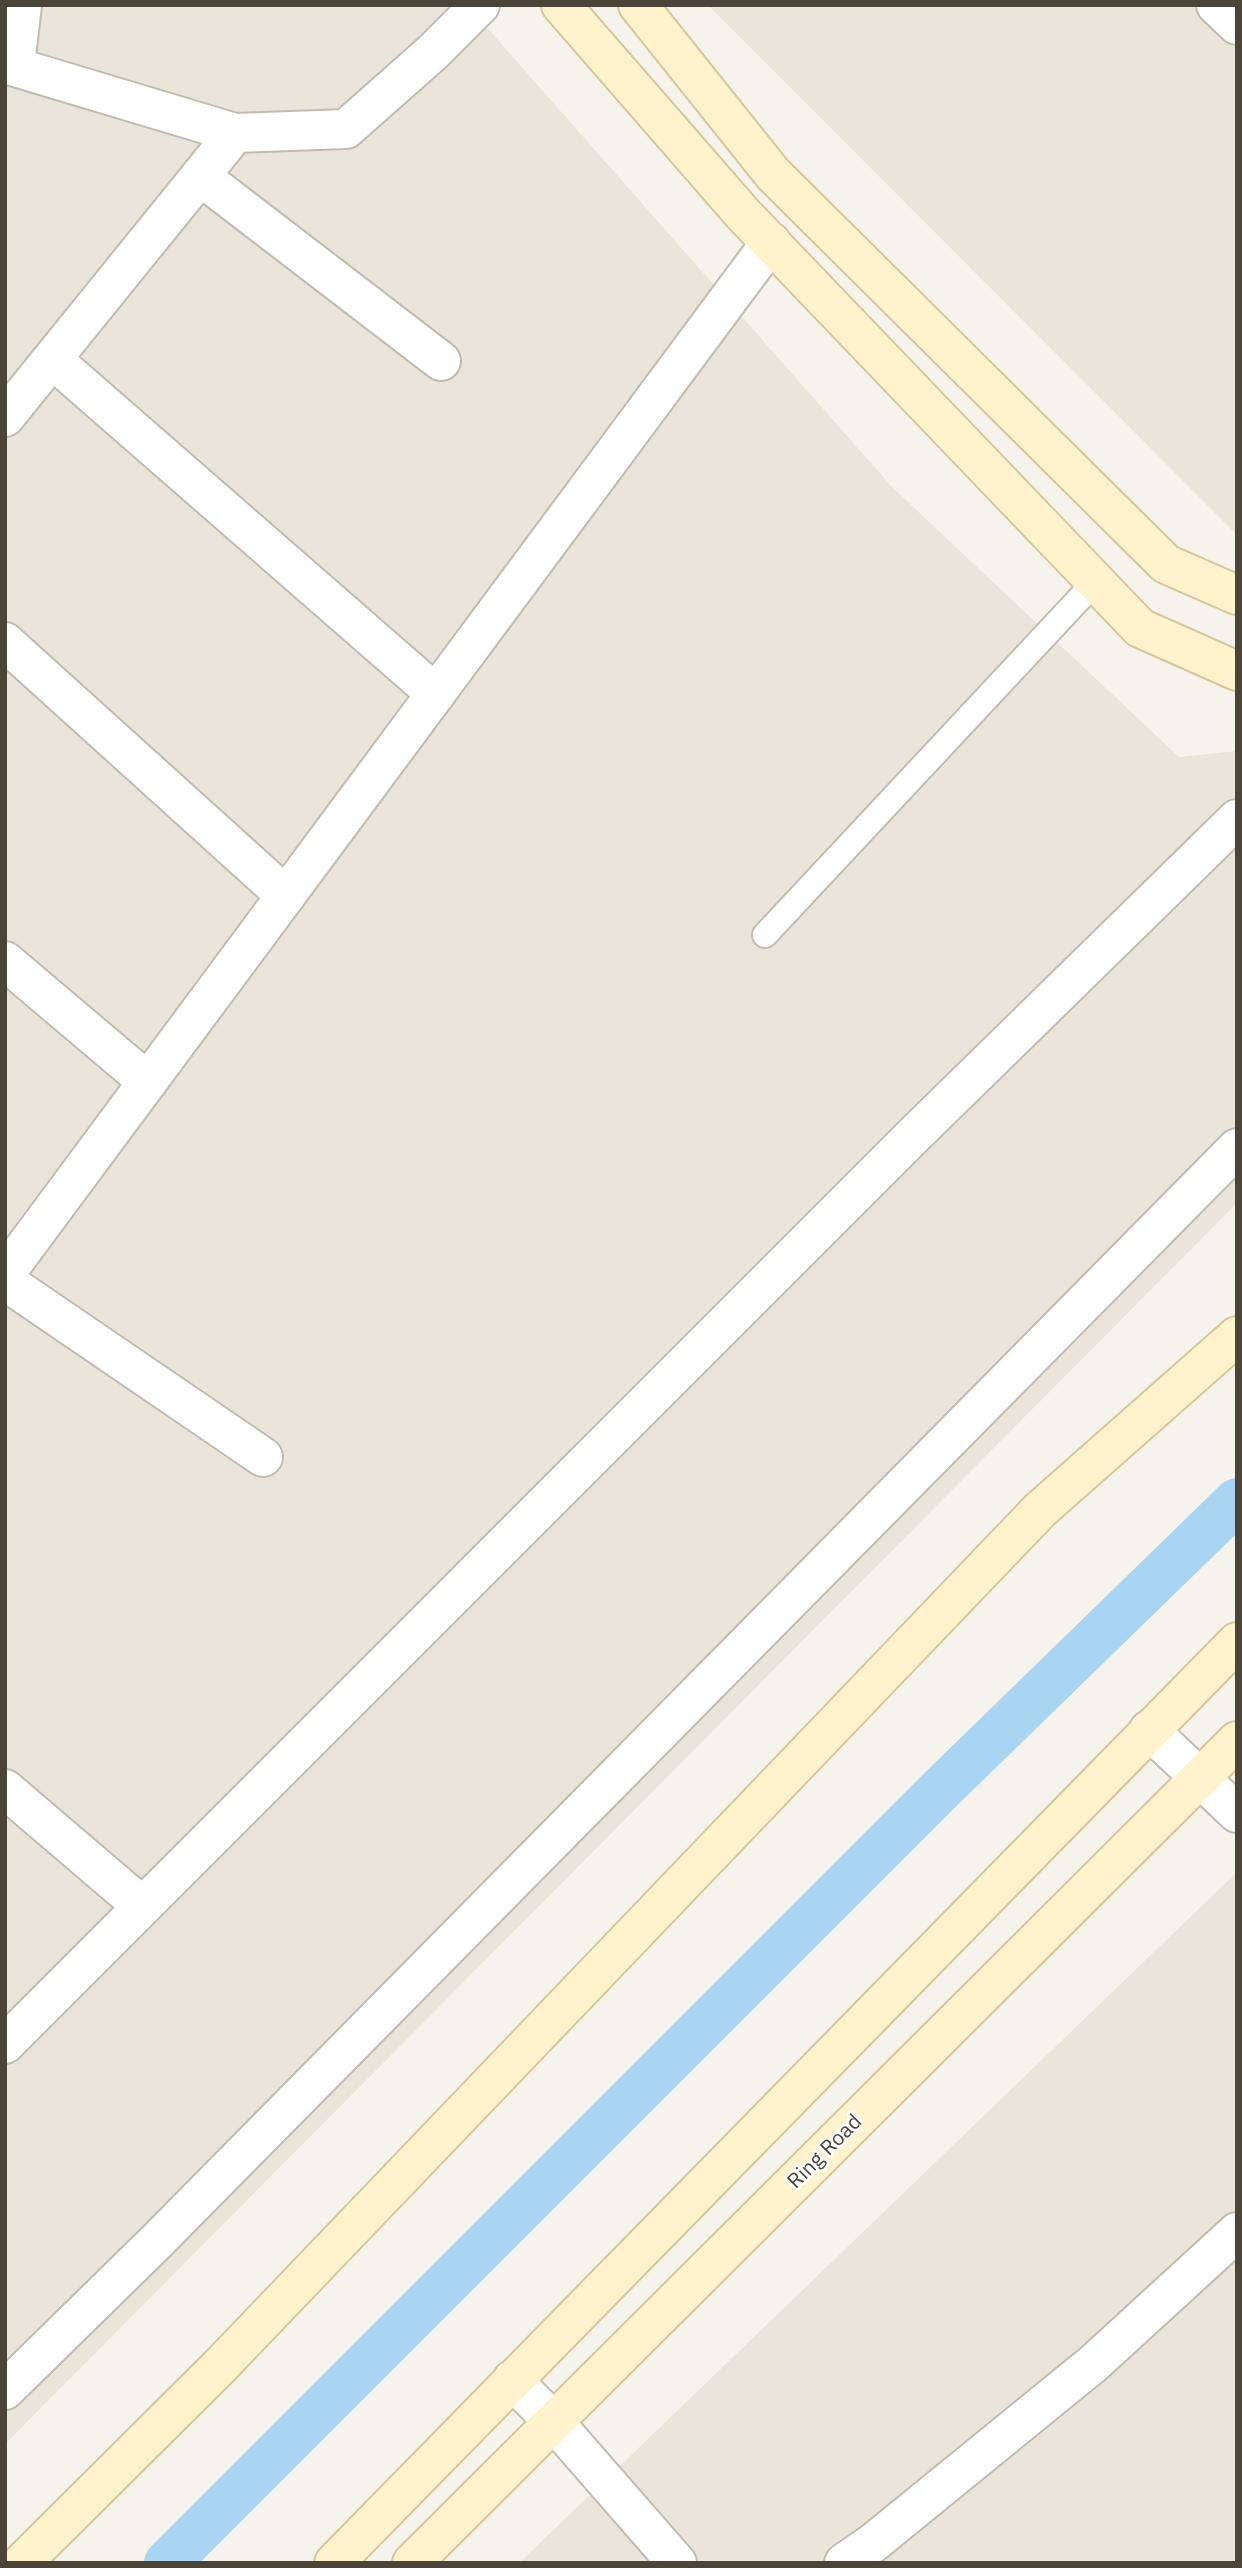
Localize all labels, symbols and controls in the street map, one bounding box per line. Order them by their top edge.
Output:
street label: Ring Road [783,2110,867,2194]

